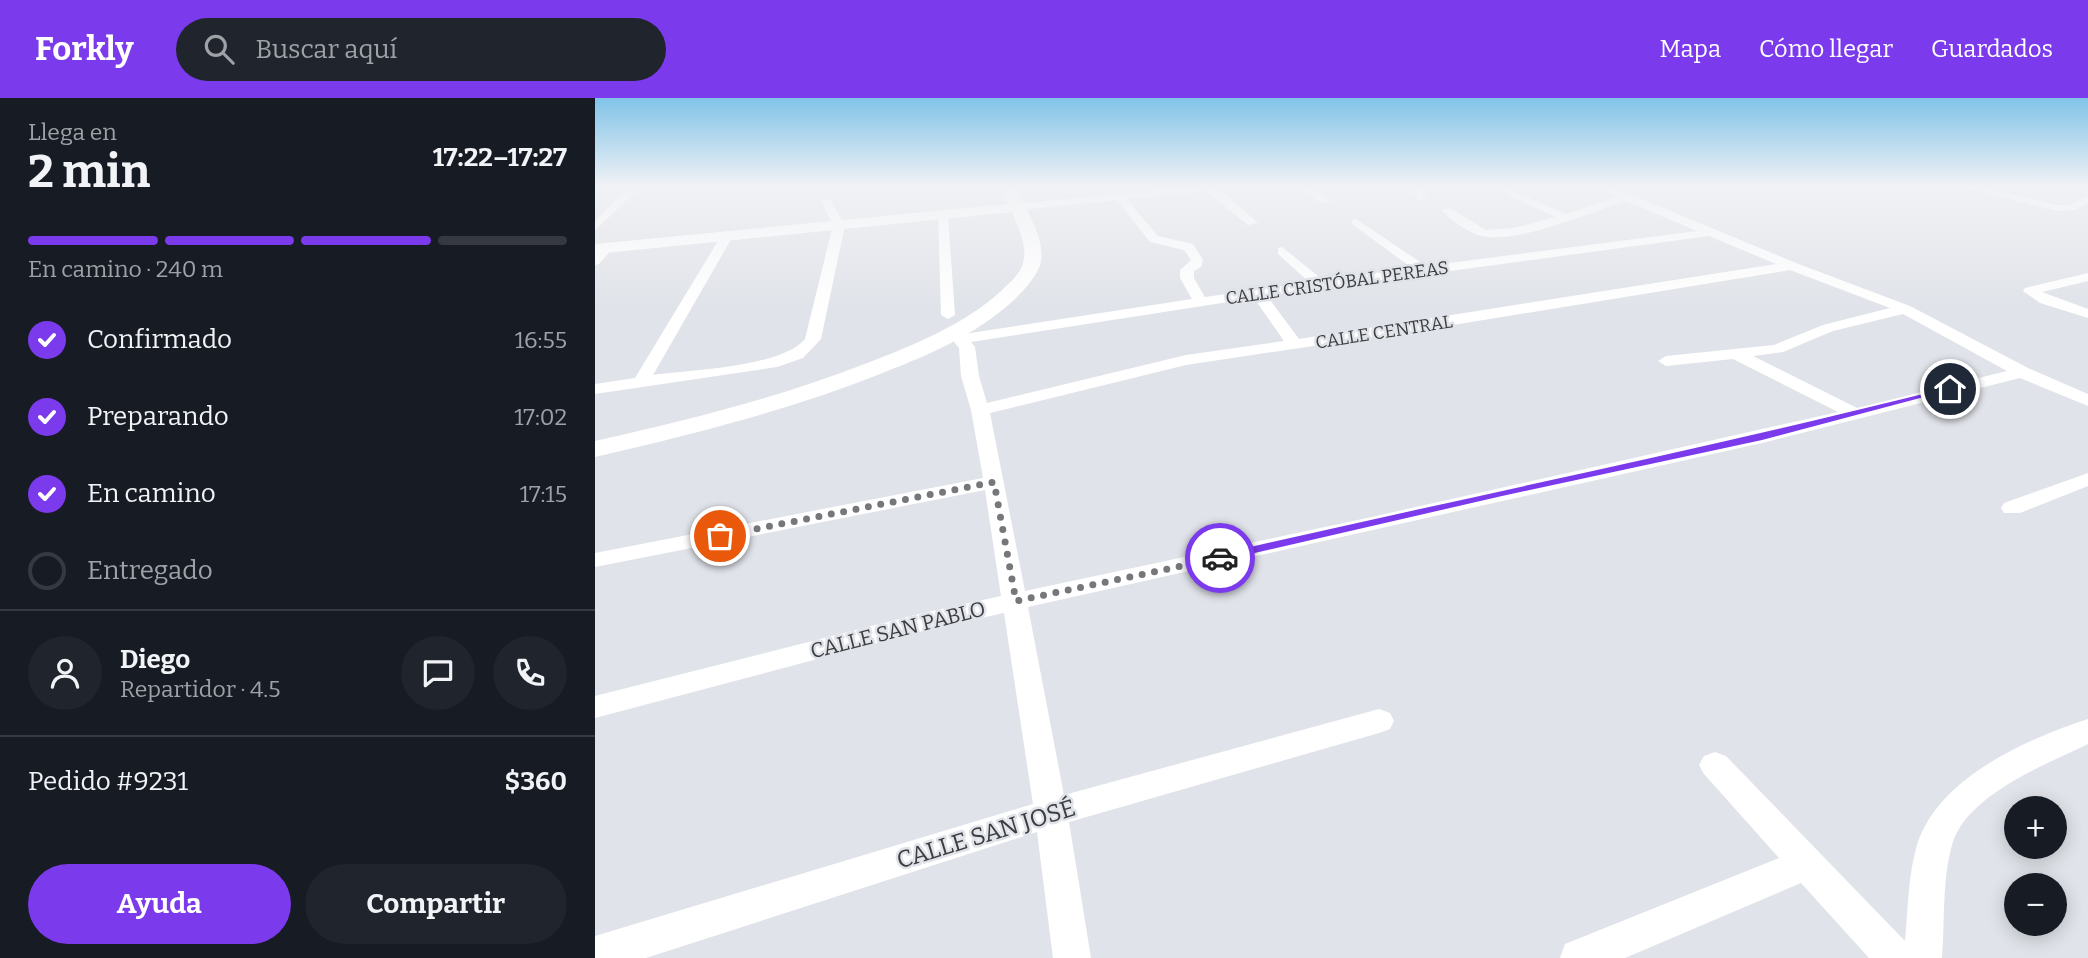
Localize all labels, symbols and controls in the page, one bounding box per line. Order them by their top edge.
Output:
search box [176,18,666,81]
text: Forkly [35,29,134,69]
icon: search [200,30,238,68]
text: Buscar aquí [256,34,397,65]
text: Mapa [1660,35,1721,63]
text: Cómo llegar [1759,35,1893,63]
text: Guardados [1931,35,2053,63]
text: Llega en [28,118,117,146]
text: 17:22–17:27 [433,142,567,173]
text: 2 min [28,144,150,199]
text: En camino · 240 m [28,255,223,283]
street label: CALLE CRISTÓBAL PEREAS [1224,256,1450,310]
street label: CALLE CENTRAL [1314,310,1454,354]
icon: check [28,321,66,359]
text: Confirmado [87,324,232,355]
text: 16:55 [515,326,567,354]
pin [1920,359,1980,419]
icon: home [1931,370,1969,408]
icon: check [28,398,66,436]
text: Preparando [87,401,229,432]
text: 17:02 [514,403,567,431]
icon: check [28,475,66,513]
text: En camino [87,478,216,509]
text: 17:15 [520,480,567,508]
pin [690,506,750,566]
icon: bag [701,517,739,555]
courier [1185,523,1255,593]
icon: car [1201,539,1239,577]
text: Entregado [87,555,213,586]
street label: CALLE SAN PABLO [808,596,988,664]
button: person [28,636,102,710]
button: chat [401,636,475,710]
button: phone [493,636,567,710]
text: Diego [120,644,190,675]
text: Repartidor · 4.5 [120,675,281,703]
text: Pedido #9231 [28,766,188,797]
text: $360 [504,766,567,797]
street label: CALLE SAN JOSÉ [893,793,1079,874]
map controls [2004,796,2067,936]
button: + [2004,796,2067,859]
button: Ayuda [28,864,291,944]
button: Compartir [305,864,567,944]
button: − [2004,873,2067,936]

